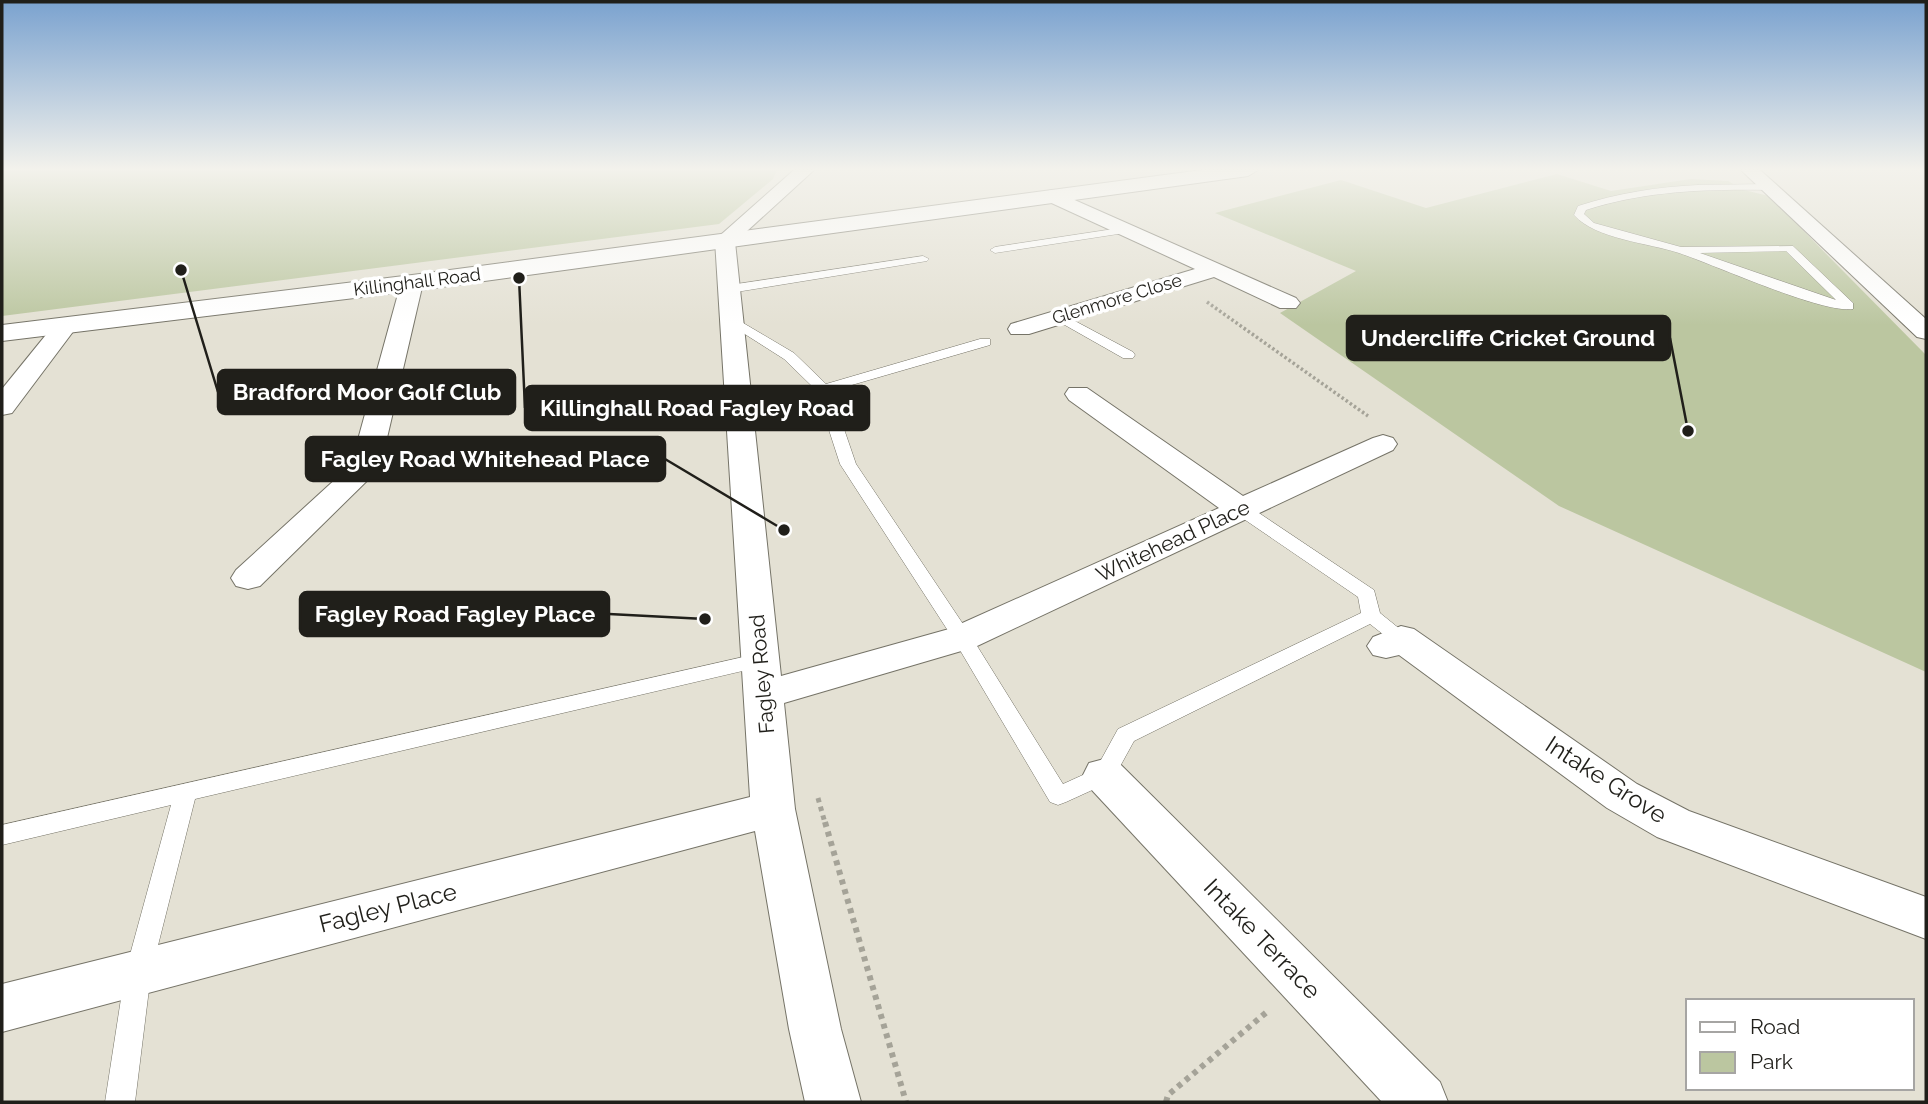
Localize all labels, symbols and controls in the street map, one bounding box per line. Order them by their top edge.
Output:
street label: Killinghall Road [352,263,482,300]
street label: Glenmore Close [1049,269,1185,328]
callout: Undercliffe Cricket Ground [1347,316,1670,360]
text: Undercliffe Cricket Ground [1361,324,1655,351]
callout: Bradford Moor Golf Club [218,370,515,414]
text: Bradford Moor Golf Club [233,378,501,405]
callout: Killinghall Road Fagley Road [525,386,869,430]
text: Killinghall Road Fagley Road [540,394,854,421]
callout: Fagley Road Whitehead Place [306,437,665,481]
text: Fagley Road Whitehead Place [321,445,650,472]
street label: Whitehead Place [1092,494,1253,587]
callout: Fagley Road Fagley Place [300,592,609,636]
text: Fagley Road Fagley Place [315,600,595,627]
street label: Fagley Road [744,613,779,735]
street label: Intake Grove [1540,730,1672,830]
street label: Intake Terrace [1198,873,1327,1005]
street label: Fagley Place [316,876,460,939]
legend [1686,999,1914,1090]
text: Road [1750,1014,1800,1039]
text: Park [1750,1049,1793,1074]

